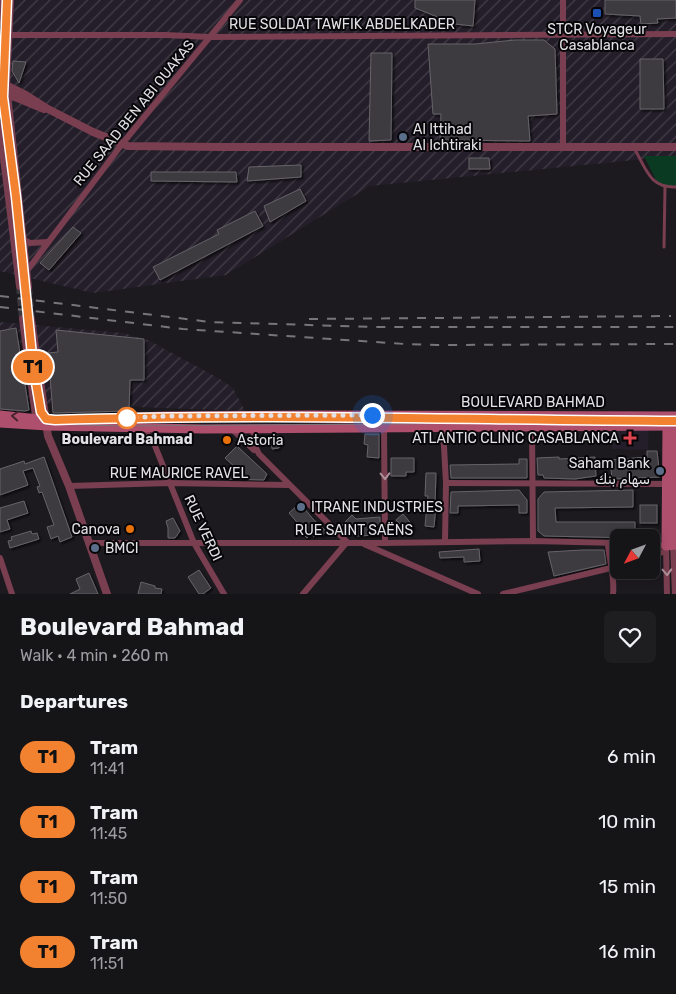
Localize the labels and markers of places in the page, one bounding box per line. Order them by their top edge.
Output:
marker: STCR Voyageur Casablanca [591,7,603,19]
place label: STCR Voyageur Casablanca [547,21,647,54]
place label: Al Ittihad Al Ichtiraki [413,121,482,154]
marker: Al Ittihad Al Ichtiraki [397,131,409,143]
marker: Boulevard Bahmad [116,407,138,429]
place label: ATLANTIC CLINIC CASABLANCA [412,430,620,447]
place label: Boulevard Bahmad [62,431,193,448]
marker: ATLANTIC CLINIC CASABLANCA [623,431,637,445]
place label: Astoria [237,432,283,449]
marker: Astoria [221,434,233,446]
place label: Saham Bank سهام بنك [569,455,651,489]
marker: Saham Bank سهام بنك [654,465,666,477]
place label: ITRANE INDUSTRIES [311,499,443,516]
marker: ITRANE INDUSTRIES [295,501,307,513]
place label: Canova [71,521,120,538]
marker: Canova [124,523,136,535]
place label: BMCI [105,540,139,557]
marker: BMCI [89,542,101,554]

